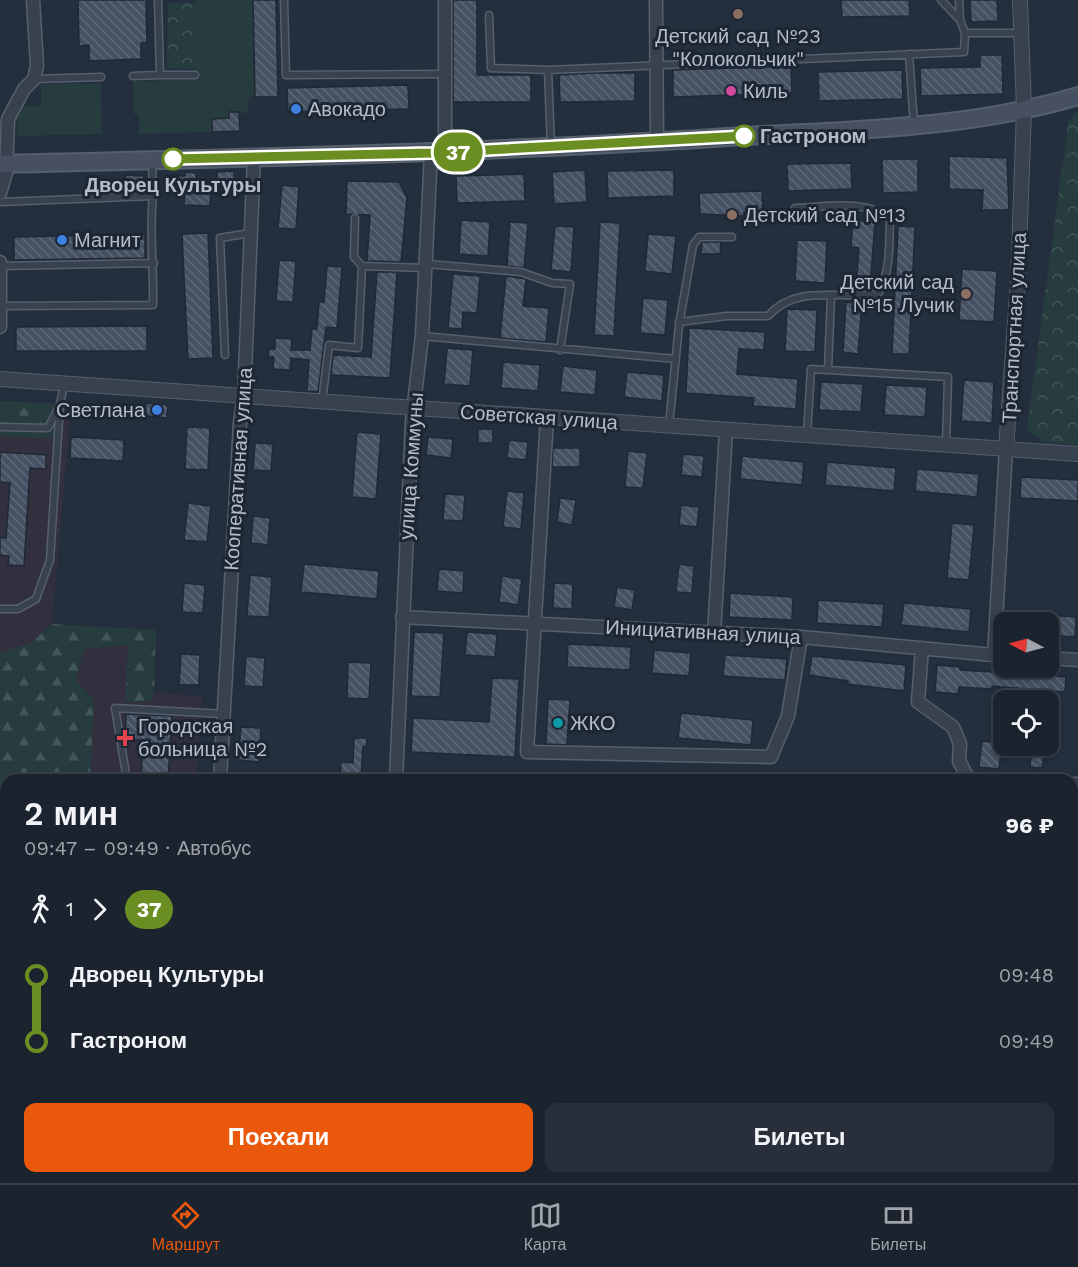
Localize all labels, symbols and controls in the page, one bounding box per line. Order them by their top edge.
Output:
marker: Детский сад №23 "Колокольчик" [731,7,745,21]
place label: Детский сад №23 "Колокольчик" [655,24,821,71]
place label: Киль [743,79,788,103]
marker: Киль [724,84,738,98]
place label: Авокадо [308,97,386,121]
marker: Авокадо [289,102,303,116]
place label: Гастроном [760,124,866,148]
marker: Гастроном [733,125,755,147]
line badge: 37 [431,132,485,172]
text: 37 [446,140,470,165]
marker: Дворец Культуры [162,148,184,170]
place label: Дворец Культуры [85,173,261,197]
place label: Детский сад №13 [744,203,906,227]
marker: Детский сад №13 [725,208,739,222]
place label: Магнит [74,228,141,252]
street label: Транспортная улица [997,231,1031,424]
marker: Магнит [55,233,69,247]
place label: Детский сад №15 Лучик [840,270,954,317]
marker: Детский сад №15 Лучик [959,287,973,301]
street label: Кооперативная улица [219,366,257,571]
street label: улица Коммуны [394,391,428,541]
place label: Светлана [56,398,146,422]
street label: Советская улица [459,400,620,435]
marker: Светлана [150,403,164,417]
north arrow [993,612,1059,678]
map controls [993,612,1059,756]
street label: Инициативная улица [605,615,802,649]
button: locate [993,690,1059,756]
place label: ЖКО [570,711,615,735]
place label: Городская больница №2 [138,714,267,761]
marker: ЖКО [551,716,565,730]
marker: Городская больница №2 [116,729,134,747]
text: 2 мин [24,794,118,833]
text: 96 ₽ [1005,813,1054,838]
text: 09:47 – 09:49 · Автобус [24,836,251,860]
icon: walk [24,893,57,926]
icon: forward [83,893,116,926]
text: 1 [66,897,74,921]
text: 37 [137,897,161,922]
text: Дворец Культуры [70,962,264,987]
text: 09:48 [999,963,1054,987]
text: Гастроном [70,1028,187,1053]
text: 09:49 [999,1029,1054,1053]
button: Поехали [24,1103,533,1172]
button: Билеты [545,1103,1054,1172]
tab: Маршрут [152,1199,220,1254]
tab: Карта [524,1199,567,1254]
tab: Билеты [870,1199,926,1254]

